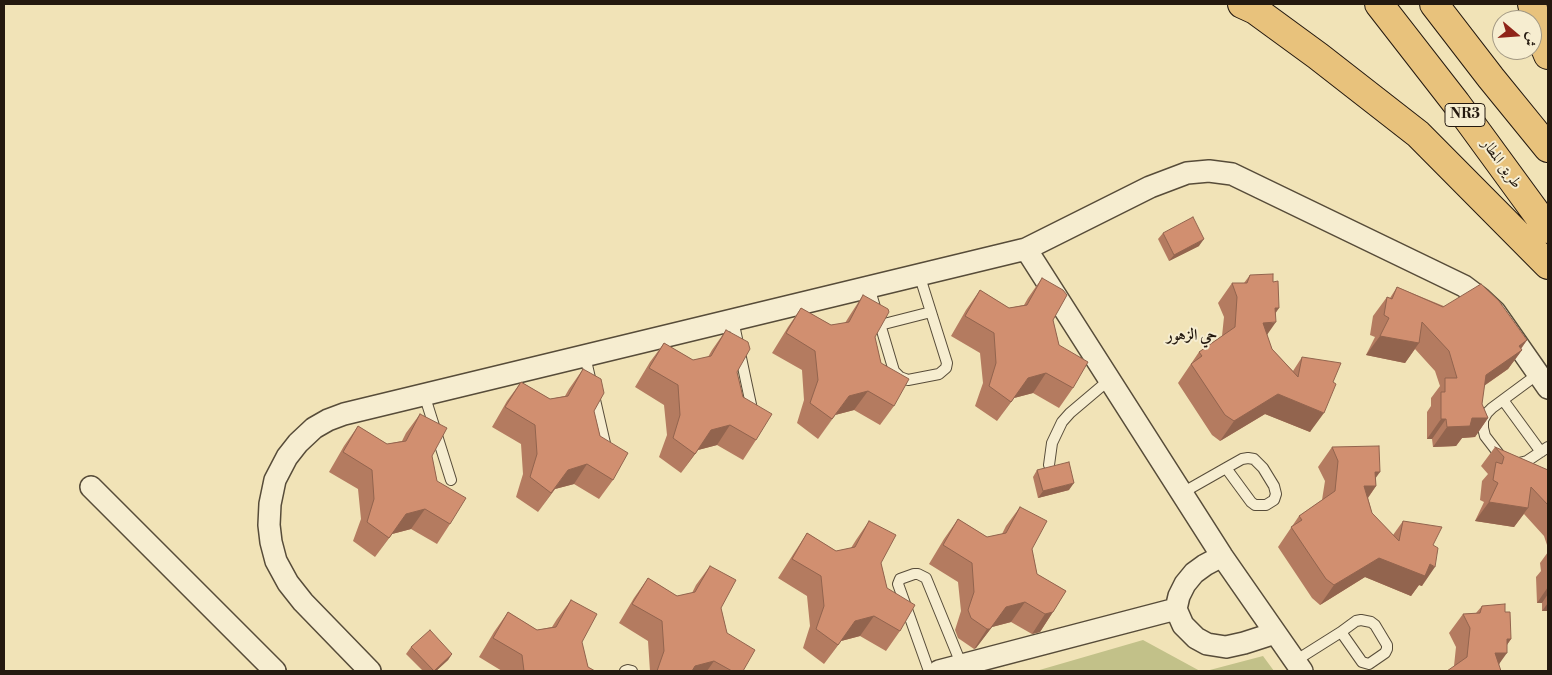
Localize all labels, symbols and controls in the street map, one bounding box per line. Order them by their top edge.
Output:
north arrow [1492,10,1542,60]
text: ش [1520,30,1541,49]
road number: NR3 [1445,104,1485,126]
street label: طريق المطار [1477,136,1525,192]
district label: حي الزهور [1167,326,1217,346]

